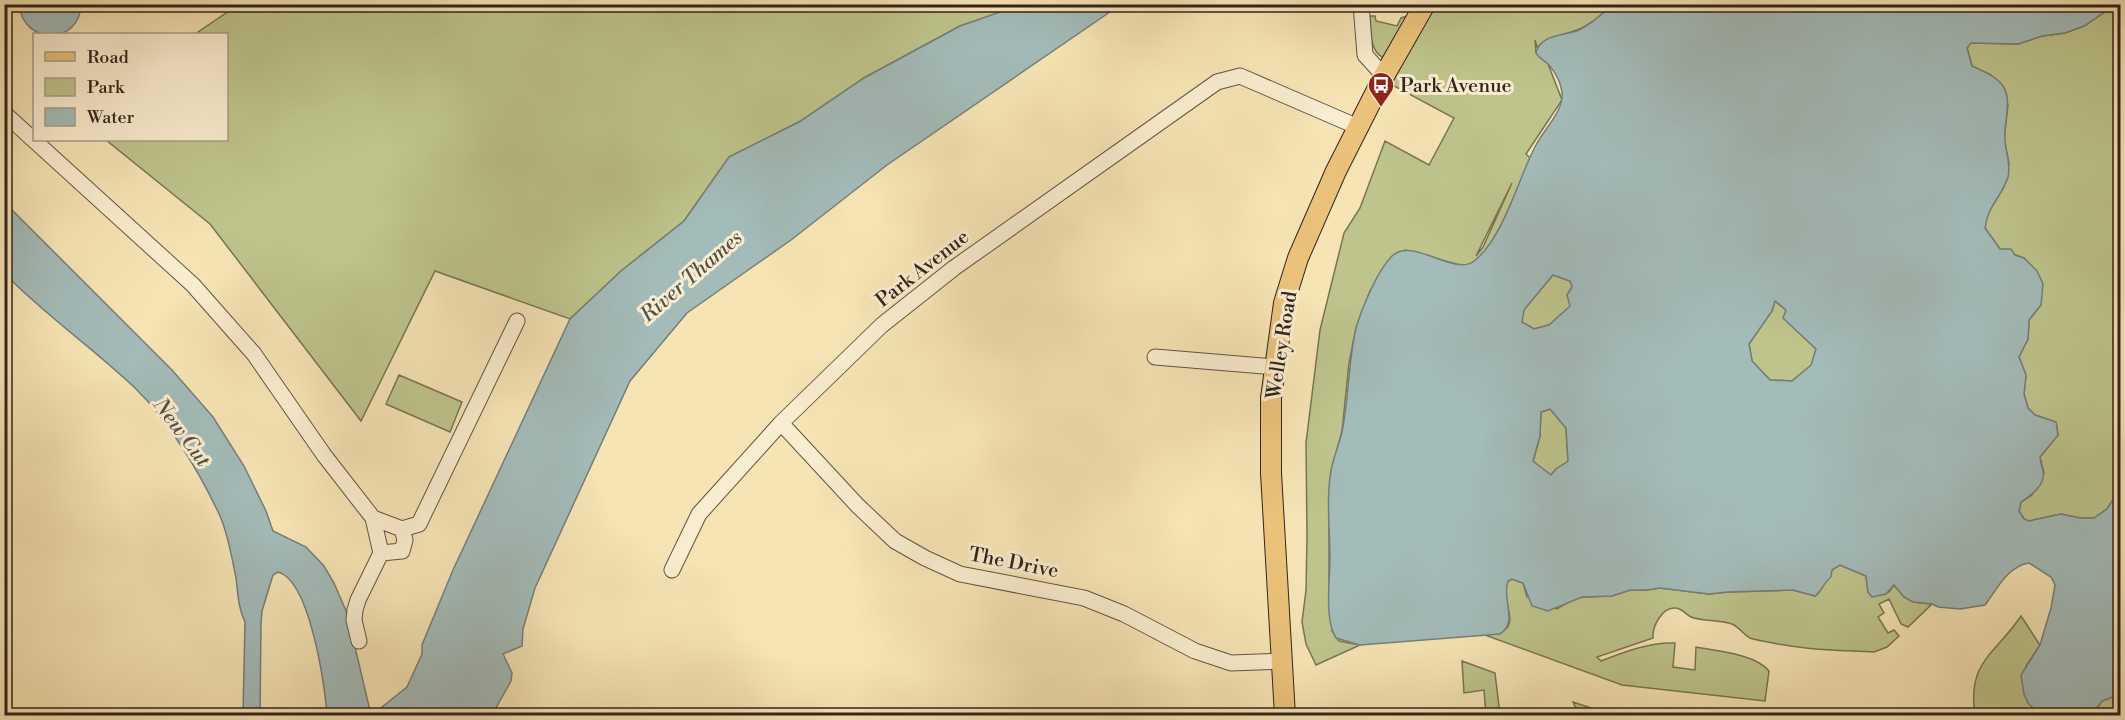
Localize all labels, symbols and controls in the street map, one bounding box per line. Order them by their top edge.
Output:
legend [33,33,228,141]
text: Road [87,46,130,69]
bus stop icon: Park Avenue [1366,70,1396,108]
place label: Park Avenue [1400,74,1512,99]
text: Park [87,76,126,99]
text: Water [86,106,135,129]
water label: River Thames [635,225,748,329]
street label: Park Avenue [871,225,975,313]
street label: Welley Road [1261,289,1303,402]
water label: New Cut [146,392,216,473]
street label: The Drive [967,543,1061,584]

